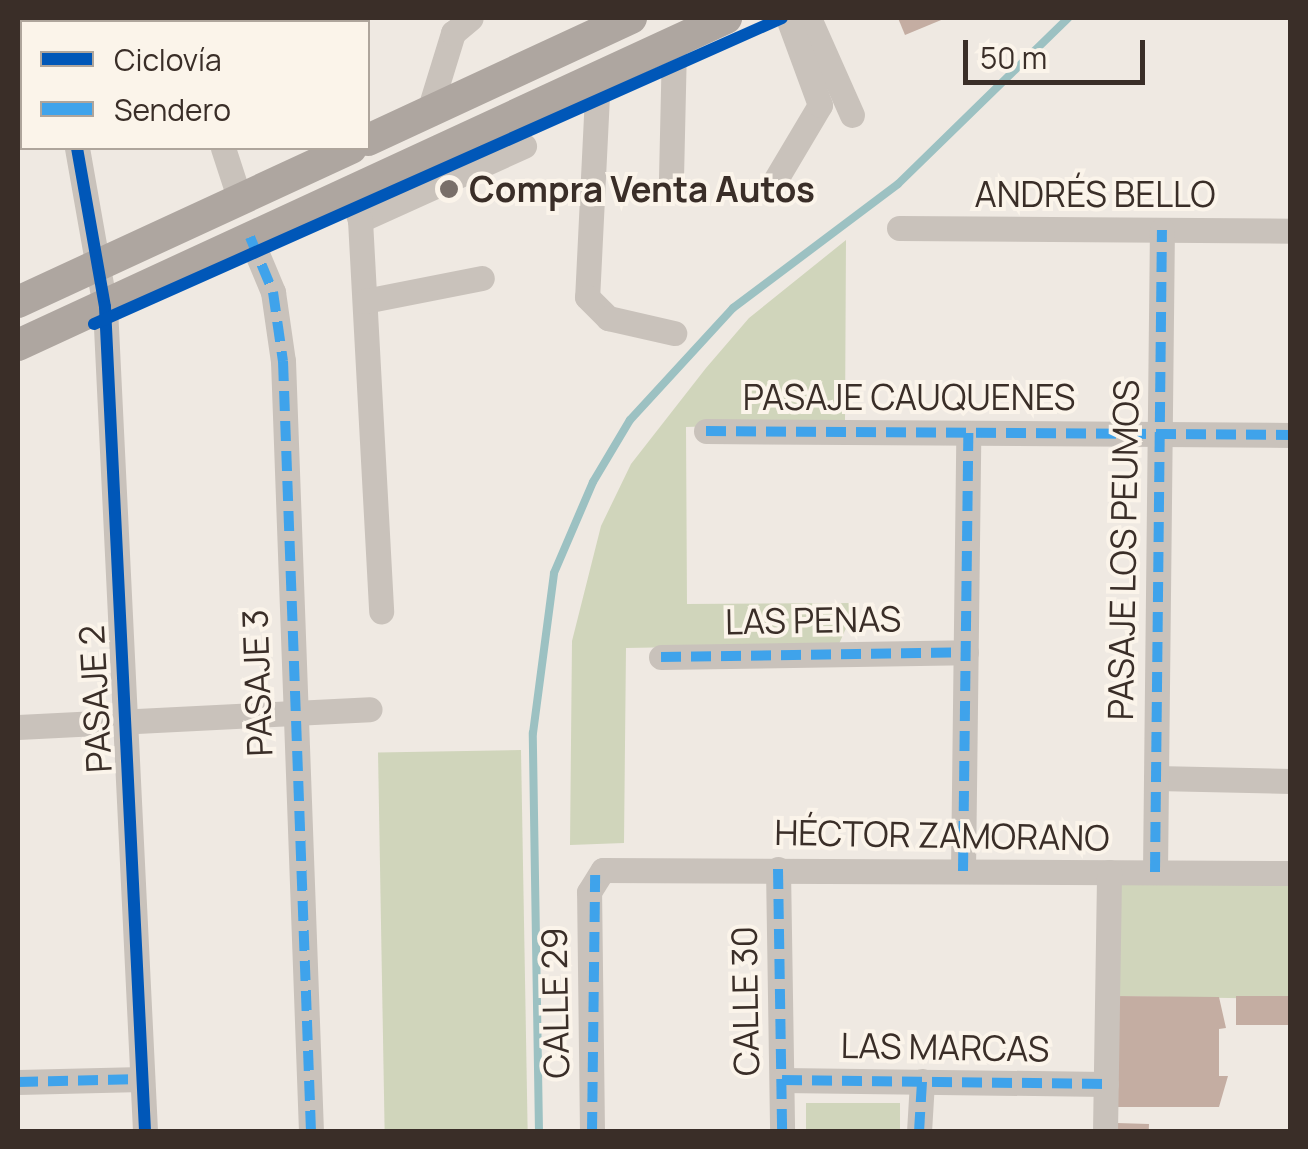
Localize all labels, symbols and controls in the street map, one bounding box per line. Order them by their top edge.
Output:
legend [20,20,370,150]
scale bar [968,20,1150,82]
text: 50 m [980,37,1047,78]
text: Ciclovía [114,39,222,80]
text: Sendero [114,89,231,130]
place label: Compra Venta Autos [469,168,815,210]
street label: ANDRÉS BELLO [974,173,1216,215]
marker: Compra Venta Autos [438,178,460,200]
street label: PASAJE CAUQUENES [743,376,1075,418]
street label: PASAJE LOS PEUMOS [1099,379,1147,721]
street label: LAS PENAS [725,597,901,643]
street label: PASAJE 3 [233,609,281,757]
street label: PASAJE 2 [70,624,120,774]
street label: HÉCTOR ZAMORANO [774,811,1110,859]
street label: CALLE 30 [723,926,767,1076]
street label: CALLE 29 [533,927,577,1079]
street label: LAS MARCAS [840,1024,1050,1070]

